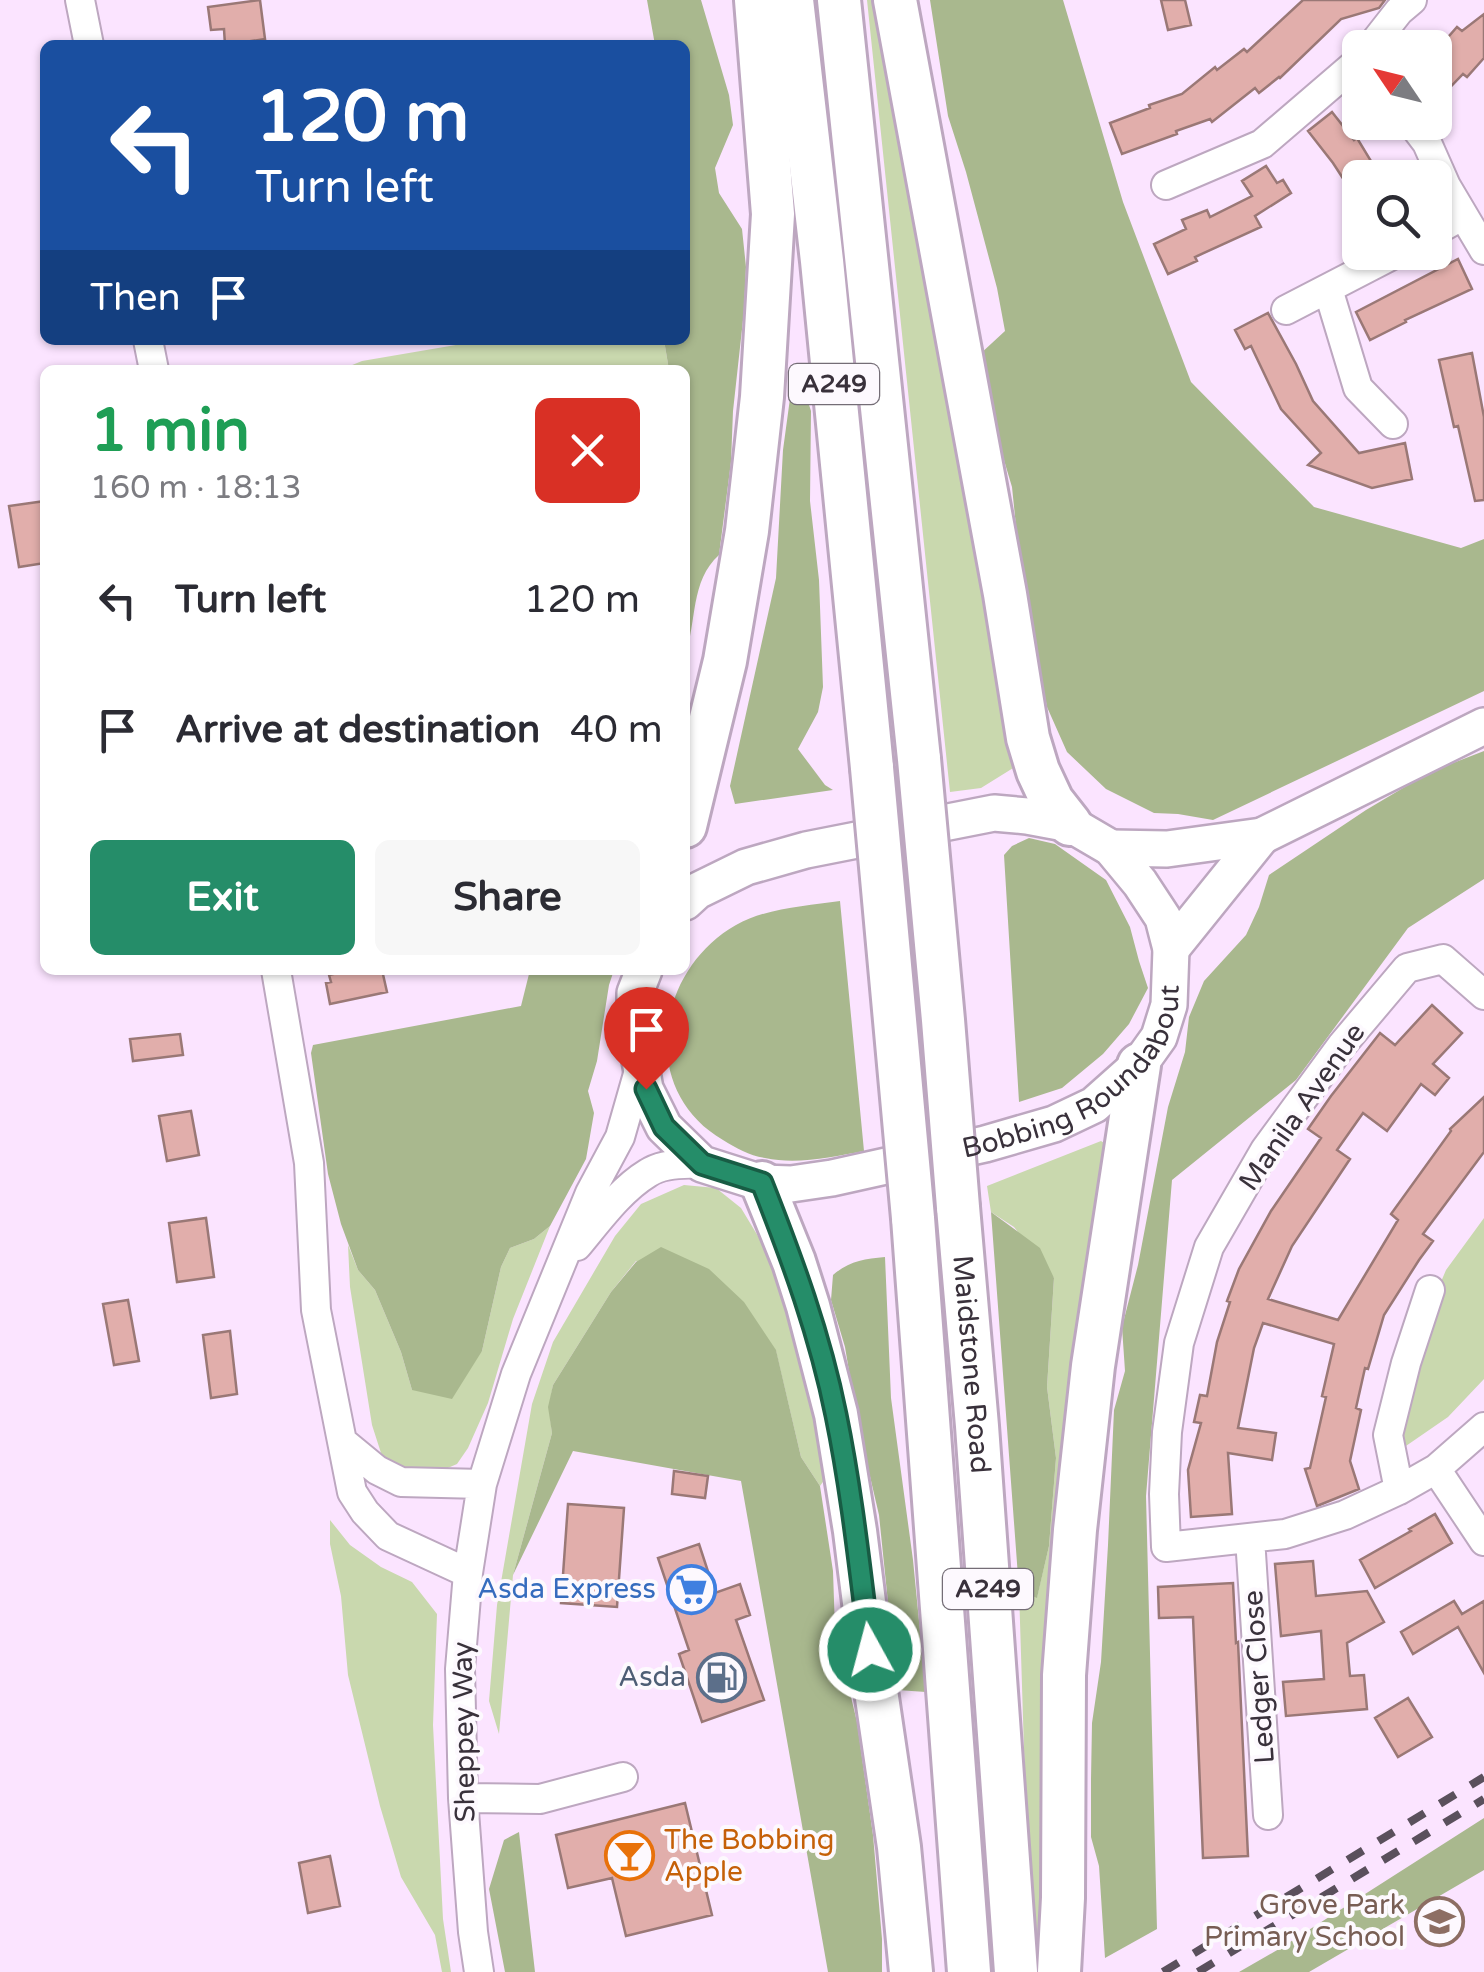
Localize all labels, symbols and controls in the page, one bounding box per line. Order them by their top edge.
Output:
north arrow [1342,30,1452,140]
map controls [1342,30,1452,270]
text: 120 m [255,76,469,160]
icon: left [90,80,220,210]
button: search [1342,160,1452,270]
text: Turn left [255,161,434,215]
icon: arrive [201,270,256,325]
text: Then [90,275,181,321]
road number: A249 [789,364,879,404]
text: 1 min [90,395,250,467]
button: close [535,398,640,503]
text: 160 m · 18:13 [90,469,302,507]
icon: left [90,573,145,628]
text: Turn left [175,577,326,623]
text: 120 m [524,577,640,623]
icon: arrive [90,703,145,758]
text: Arrive at destination [175,707,540,753]
text: 40 m [570,707,663,753]
button: Exit [90,840,355,955]
button: Share [375,840,640,955]
street label: Bobbing Roundabout [959,984,1187,1166]
pin [604,987,689,1090]
icon: arrive [619,1002,674,1057]
street label: Manila Avenue [1232,1017,1372,1197]
street label: Maidstone Road [945,1254,997,1475]
supermarket icon: Asda Express [665,1563,717,1615]
road number: A249 [943,1569,1033,1609]
place label: Asda Express [477,1572,656,1606]
street label: Ledger Close [1236,1589,1282,1765]
position arrow [818,1598,922,1702]
street label: Sheppey Way [445,1641,483,1823]
fuel station icon: Asda [695,1651,747,1703]
place label: Asda [618,1660,686,1694]
place label: The Bobbing Apple [664,1823,834,1889]
bar icon: The Bobbing Apple [603,1830,655,1882]
place label: Grove Park Primary School [1204,1888,1405,1954]
school or university icon: Grove Park Primary School [1414,1895,1466,1947]

